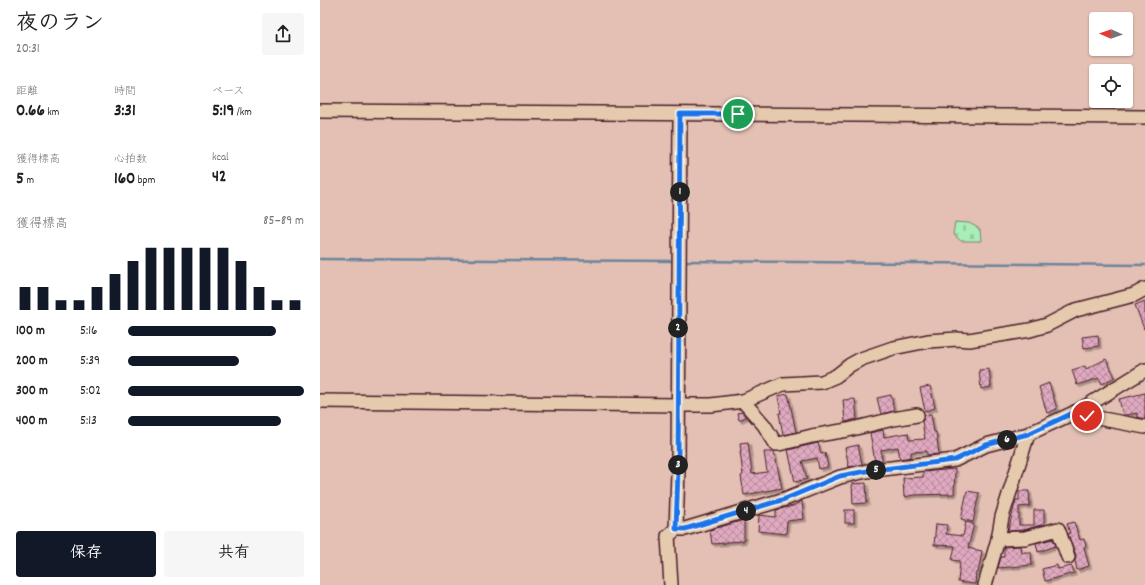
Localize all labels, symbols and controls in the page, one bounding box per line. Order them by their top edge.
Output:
text: 夜のラン [16,9,104,40]
north arrow [1089,12,1133,56]
map controls [1089,12,1133,108]
button: share [262,13,304,55]
text: 20:31 [16,40,40,59]
button: locate [1089,64,1133,108]
text: 距離 [16,84,38,100]
text: 時間 [114,84,136,100]
text: ペース [212,84,244,100]
pin [721,97,755,131]
text: 0.66 [16,100,45,124]
text: 3:31 [114,100,136,124]
text: 5:19 [212,100,234,124]
icon: arrive [727,103,749,125]
text: km [45,105,59,121]
text: /km [234,105,252,121]
text: kcal [212,150,229,166]
text: 獲得標高 [16,152,60,168]
text: 心拍数 [114,152,147,168]
text: 42 [212,166,226,190]
text: 5 [16,168,24,192]
text: 160 [114,168,135,192]
text: m [24,173,34,189]
text: bpm [135,173,155,189]
pin: 1 [670,182,690,202]
text: 1 [679,184,681,200]
text: 85–89 m [263,212,304,231]
text: 獲得標高 [16,215,68,234]
pin: 2 [668,318,688,338]
text: 2 [676,320,680,336]
text: 100 m [16,322,45,341]
text: 5:16 [80,322,97,341]
text: 200 m [16,352,48,371]
text: 5:39 [80,352,100,371]
text: 300 m [16,382,48,401]
text: 5:02 [80,382,101,401]
pin [1070,399,1104,433]
icon: check [1076,405,1098,427]
text: 400 m [16,412,47,431]
text: 5:13 [80,412,97,431]
pin: 6 [997,430,1017,450]
text: 6 [1004,432,1010,448]
pin: 3 [668,455,688,475]
text: 3 [676,457,680,473]
pin: 5 [866,460,886,480]
text: 5 [873,462,879,478]
pin: 4 [736,501,756,521]
text: 4 [744,503,748,519]
button: 保存 [16,531,156,577]
button: 共有 [164,531,304,577]

